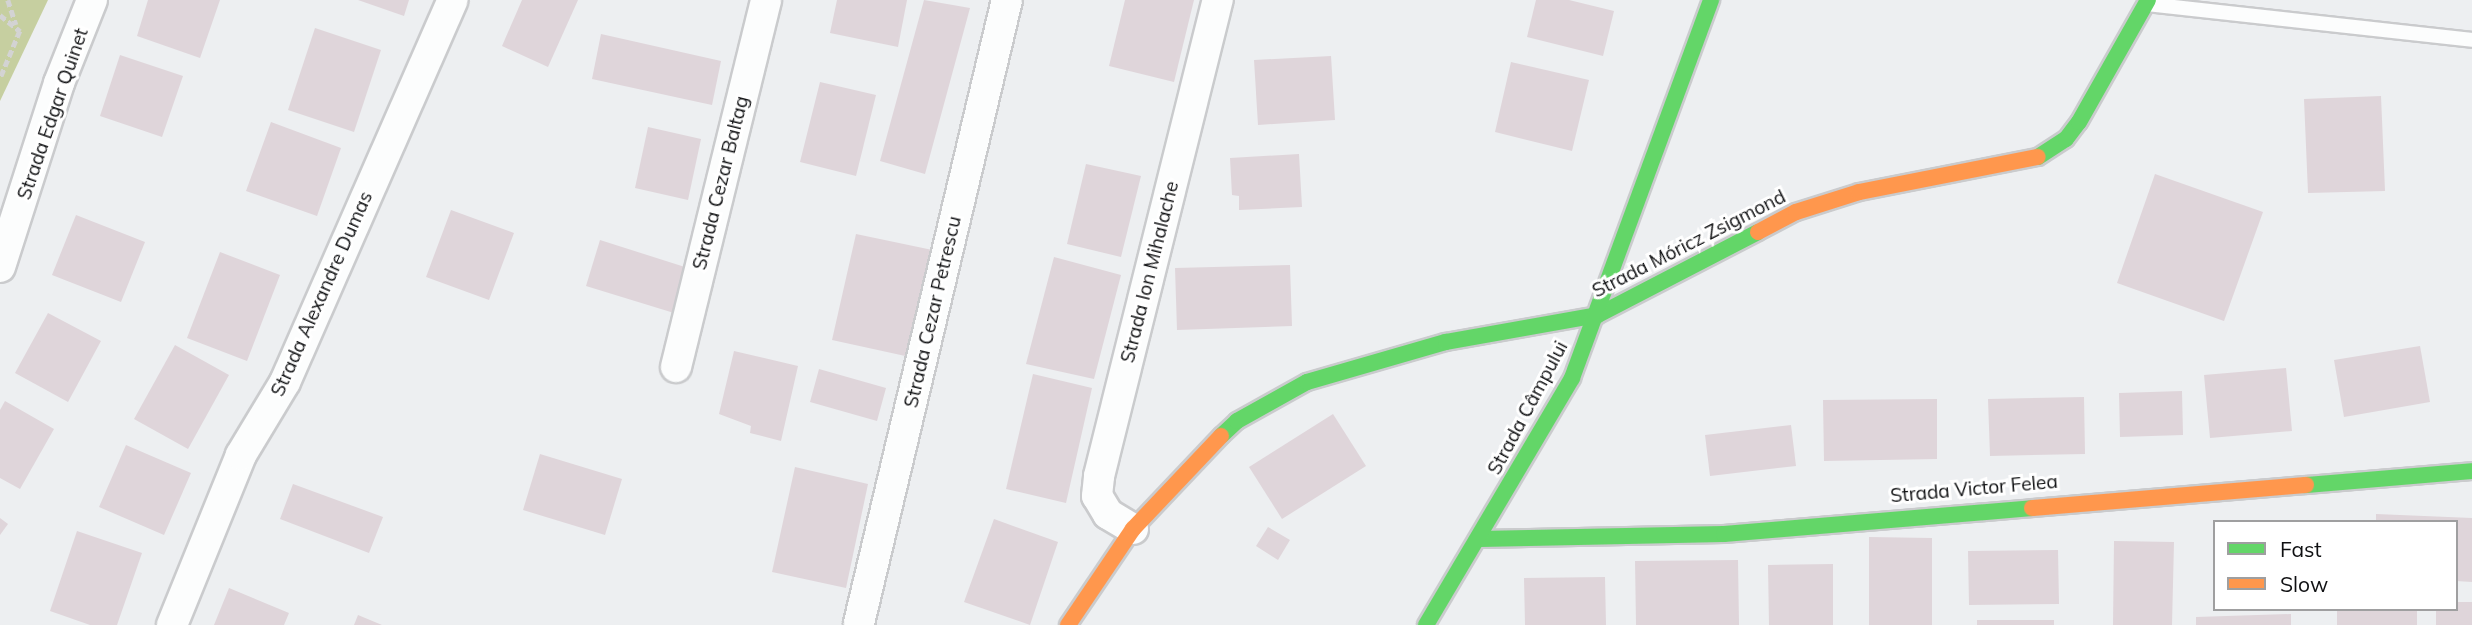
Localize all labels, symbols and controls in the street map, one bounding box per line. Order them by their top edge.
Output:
street label: Strada Edgar Quinet [13,25,93,203]
street label: Strada Cezar Baltag [688,94,754,272]
street label: Strada Ion Mihalache [1116,179,1184,365]
street label: Strada Móricz Zsigmond [1589,185,1789,303]
street label: Strada Alexandre Dumas [266,188,378,400]
street label: Strada Cezar Petrescu [900,214,966,410]
street label: Strada Câmpului [1483,337,1573,479]
street label: Strada Victor Felea [1889,470,2059,508]
legend [2213,520,2458,611]
text: Fast [2280,536,2322,562]
text: Slow [2280,571,2328,597]

